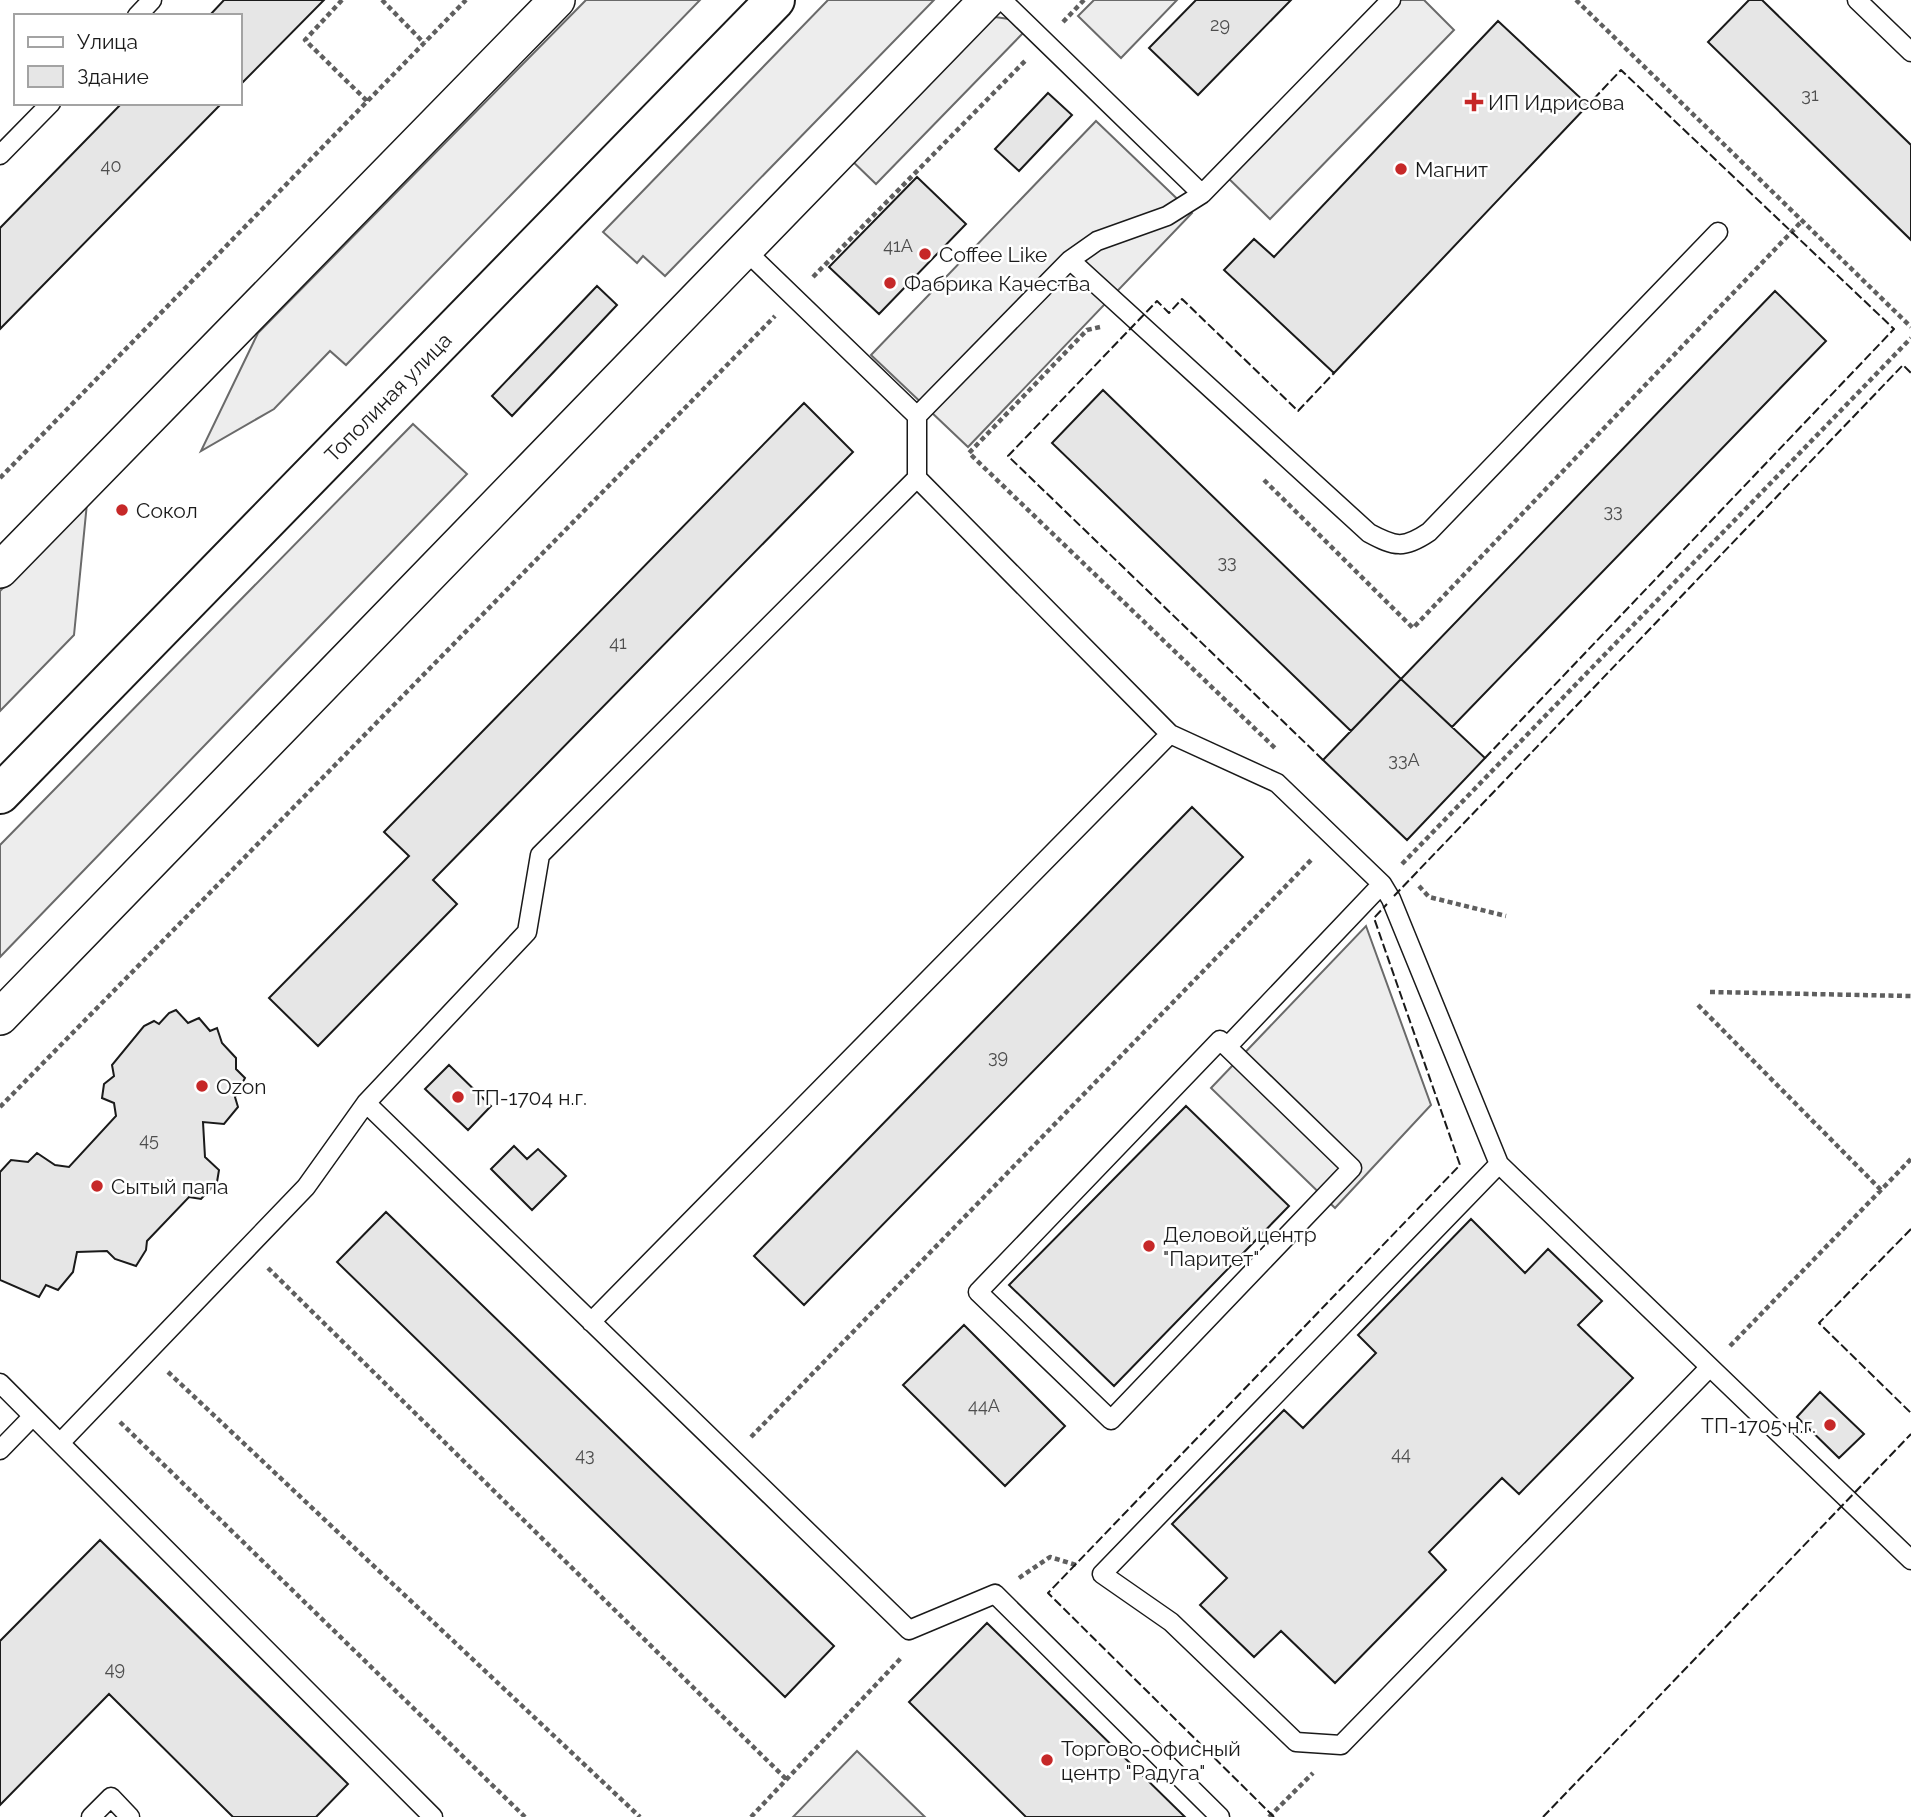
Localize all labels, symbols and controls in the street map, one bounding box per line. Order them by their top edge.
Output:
legend [14,14,242,105]
house number: 29 [1210,14,1230,35]
text: Улица [77,29,138,54]
text: Здание [77,64,149,89]
house number: 31 [1801,84,1819,105]
place label: ИП Идрисова [1488,90,1624,115]
marker: ИП Идрисова [1466,94,1482,110]
house number: 40 [101,155,121,176]
place label: Магнит [1415,157,1488,182]
marker: Магнит [1393,161,1409,177]
house number: 41А [883,235,913,256]
place label: Coffee Like [939,242,1047,267]
marker: Coffee Like [917,246,933,262]
place label: Фабрика Качества [904,271,1090,296]
marker: Фабрика Качества [882,275,898,291]
street label: Тополиная улица [319,327,456,467]
place label: Сокол [136,498,198,523]
house number: 33 [1603,500,1623,521]
marker: Сокол [114,502,130,518]
house number: 33 [1217,551,1237,572]
house number: 41 [609,632,627,653]
house number: 33А [1388,749,1420,770]
house number: 39 [988,1046,1008,1067]
place label: Ozon [216,1074,267,1099]
marker: Ozon [194,1078,210,1094]
place label: ТП-1704 н.г. [472,1085,587,1110]
marker: ТП-1704 н.г. [450,1089,466,1105]
house number: 45 [139,1129,159,1150]
place label: Сытый папа [111,1174,228,1199]
marker: Сытый папа [89,1178,105,1194]
place label: Деловой центр "Паритет" [1163,1222,1317,1271]
marker: Деловой центр "Паритет" [1141,1238,1157,1254]
house number: 44А [968,1395,1000,1416]
place label: ТП-1705 н.г. [1701,1413,1816,1438]
marker: ТП-1705 н.г. [1822,1417,1838,1433]
house number: 44 [1391,1443,1411,1464]
house number: 43 [575,1444,595,1465]
house number: 49 [105,1658,125,1679]
place label: Торгово-офисный центр "Радуга" [1061,1736,1241,1785]
marker: Торгово-офисный центр "Радуга" [1039,1752,1055,1768]

